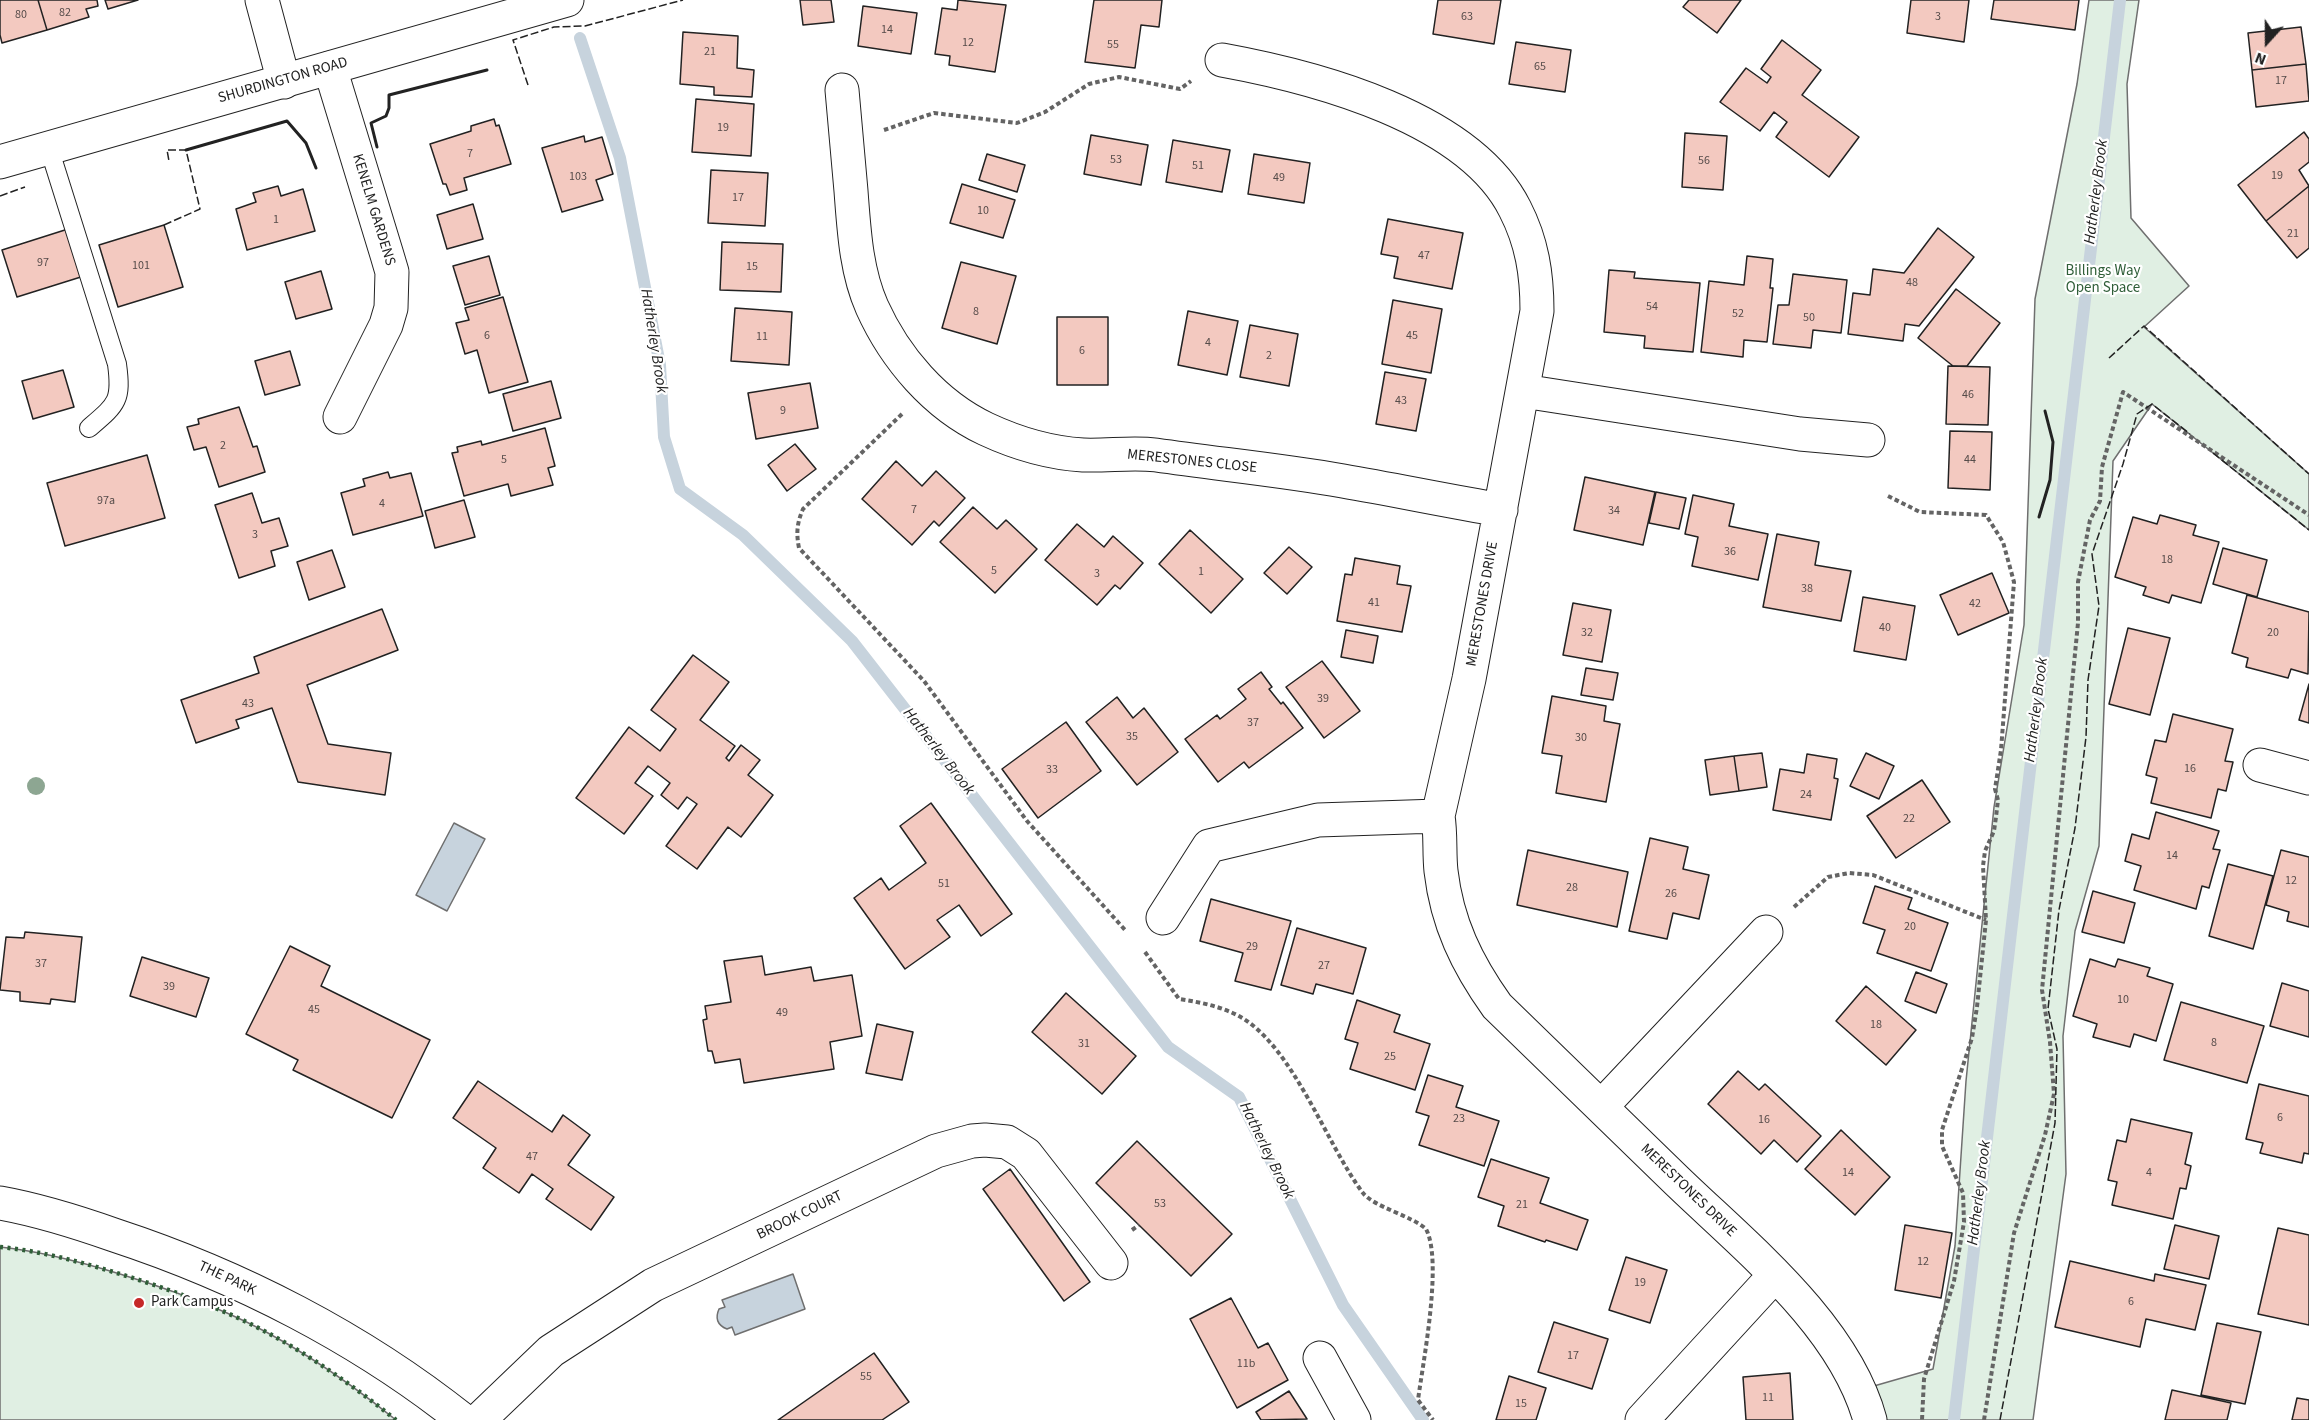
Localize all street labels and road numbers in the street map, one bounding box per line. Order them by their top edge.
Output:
street label: SHURDINGTON ROAD [216,54,350,108]
street label: KENELM GARDENS [347,152,399,268]
street label: MERESTONES CLOSE [1126,446,1258,478]
street label: MERESTONES DRIVE [1463,540,1503,668]
street label: MERESTONES DRIVE [1636,1141,1740,1241]
street label: BROOK COURT [754,1188,846,1244]
street label: THE PARK [195,1258,259,1300]

